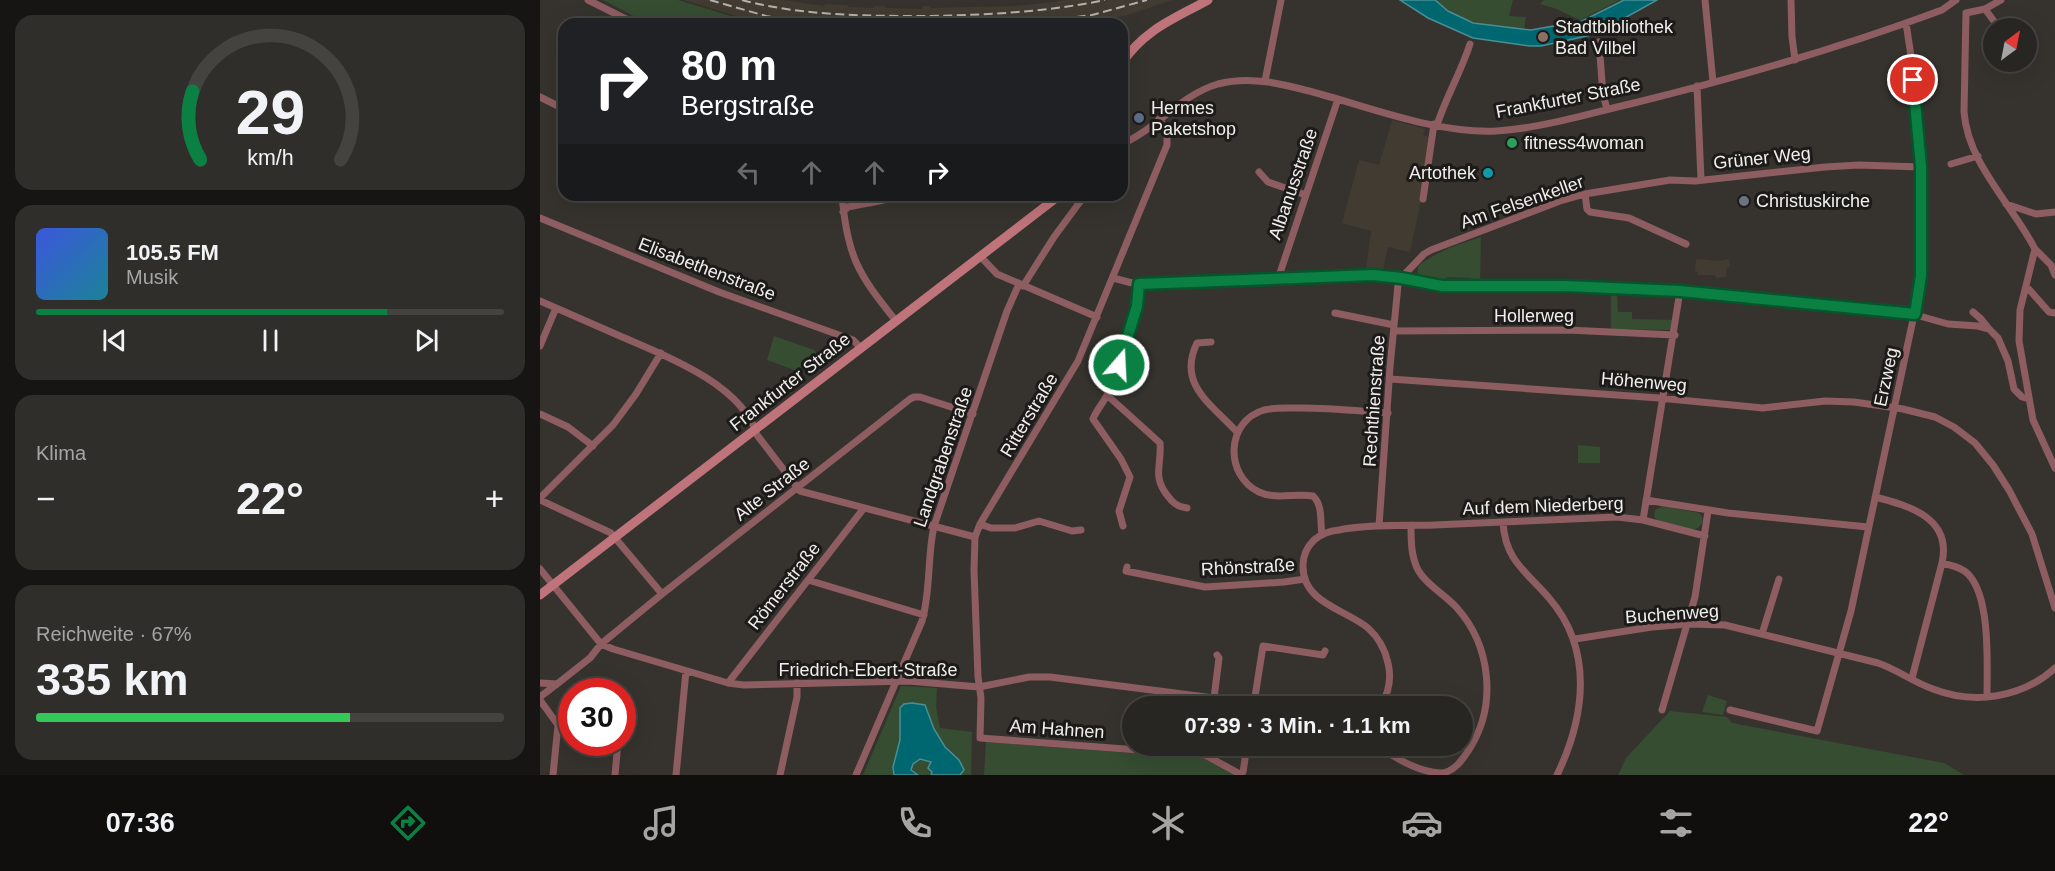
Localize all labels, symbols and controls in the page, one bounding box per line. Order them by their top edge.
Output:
place label: Stadtbibliothek Bad Vilbel [1555,17,1674,58]
north arrow [1983,18,2037,72]
map controls [1983,18,2037,72]
marker: Stadtbibliothek Bad Vilbel [1536,30,1550,44]
icon: right [582,42,660,120]
text: 80 m [681,42,777,89]
pin [1887,54,1938,105]
icon: arrive [1896,63,1929,96]
street label: Frankfurter Straße [1494,74,1642,122]
text: 29 [235,78,305,147]
text: Bergstraße [681,91,815,121]
place label: Hermes Paketshop [1151,98,1236,139]
marker: Hermes Paketshop [1132,111,1146,125]
street label: Albanusstraße [1265,126,1321,242]
place label: fitness4woman [1524,133,1644,153]
marker: fitness4woman [1505,136,1519,150]
street label: Grüner Weg [1712,143,1812,173]
text: km/h [247,146,293,170]
icon: left [732,156,765,189]
icon: ahead [795,156,828,189]
icon: ahead [858,156,891,189]
icon: right [921,156,954,189]
place label: Artothek [1409,163,1477,183]
marker: Artothek [1481,166,1495,180]
street label: Am Felsenkeller [1458,172,1586,232]
place label: Christuskirche [1756,191,1870,211]
marker: Christuskirche [1737,194,1751,208]
street label: Elisabethenstraße [636,234,778,304]
text: 105.5 FM [126,240,219,265]
text: Musik [126,266,178,288]
street label: Hollerweg [1494,306,1574,326]
icon: previous [98,324,131,357]
icon: pause [254,324,287,357]
icon: next [410,324,443,357]
street label: Frankfurter Straße [726,329,854,435]
position arrow [1087,333,1151,397]
street label: Rechthienstraße [1359,334,1389,468]
street label: Erzweg [1870,346,1902,408]
street label: Höhenweg [1600,368,1688,396]
street label: Ritterstraße [996,370,1062,460]
street label: Landgrabenstraße [910,384,976,530]
text: Klima [36,442,86,464]
street label: Alte Straße [730,453,814,525]
text: 22° [236,473,304,524]
text: − [36,480,55,517]
text: + [485,480,504,517]
street label: Auf dem Niederberg [1462,493,1624,519]
street label: Römerstraße [744,538,824,634]
street label: Rhönstraße [1201,555,1295,579]
street label: Buchenweg [1624,601,1720,627]
text: Reichweite · 67% [36,623,192,645]
text: 335 km [36,654,189,705]
street label: Friedrich-Ebert-Straße [778,660,958,680]
speed limit sign: 30 [558,678,636,756]
text: 07:39 · 3 Min. · 1.1 km [1184,713,1411,738]
street label: Am Hahnen [1009,716,1105,742]
icon: directions [387,802,429,844]
icon: music [640,802,682,844]
icon: phone [894,802,936,844]
icon: climate [1147,802,1189,844]
icon: car [1401,802,1443,844]
icon: filters [1655,802,1697,844]
text: 07:36 [106,808,175,838]
text: 22° [1908,808,1949,838]

